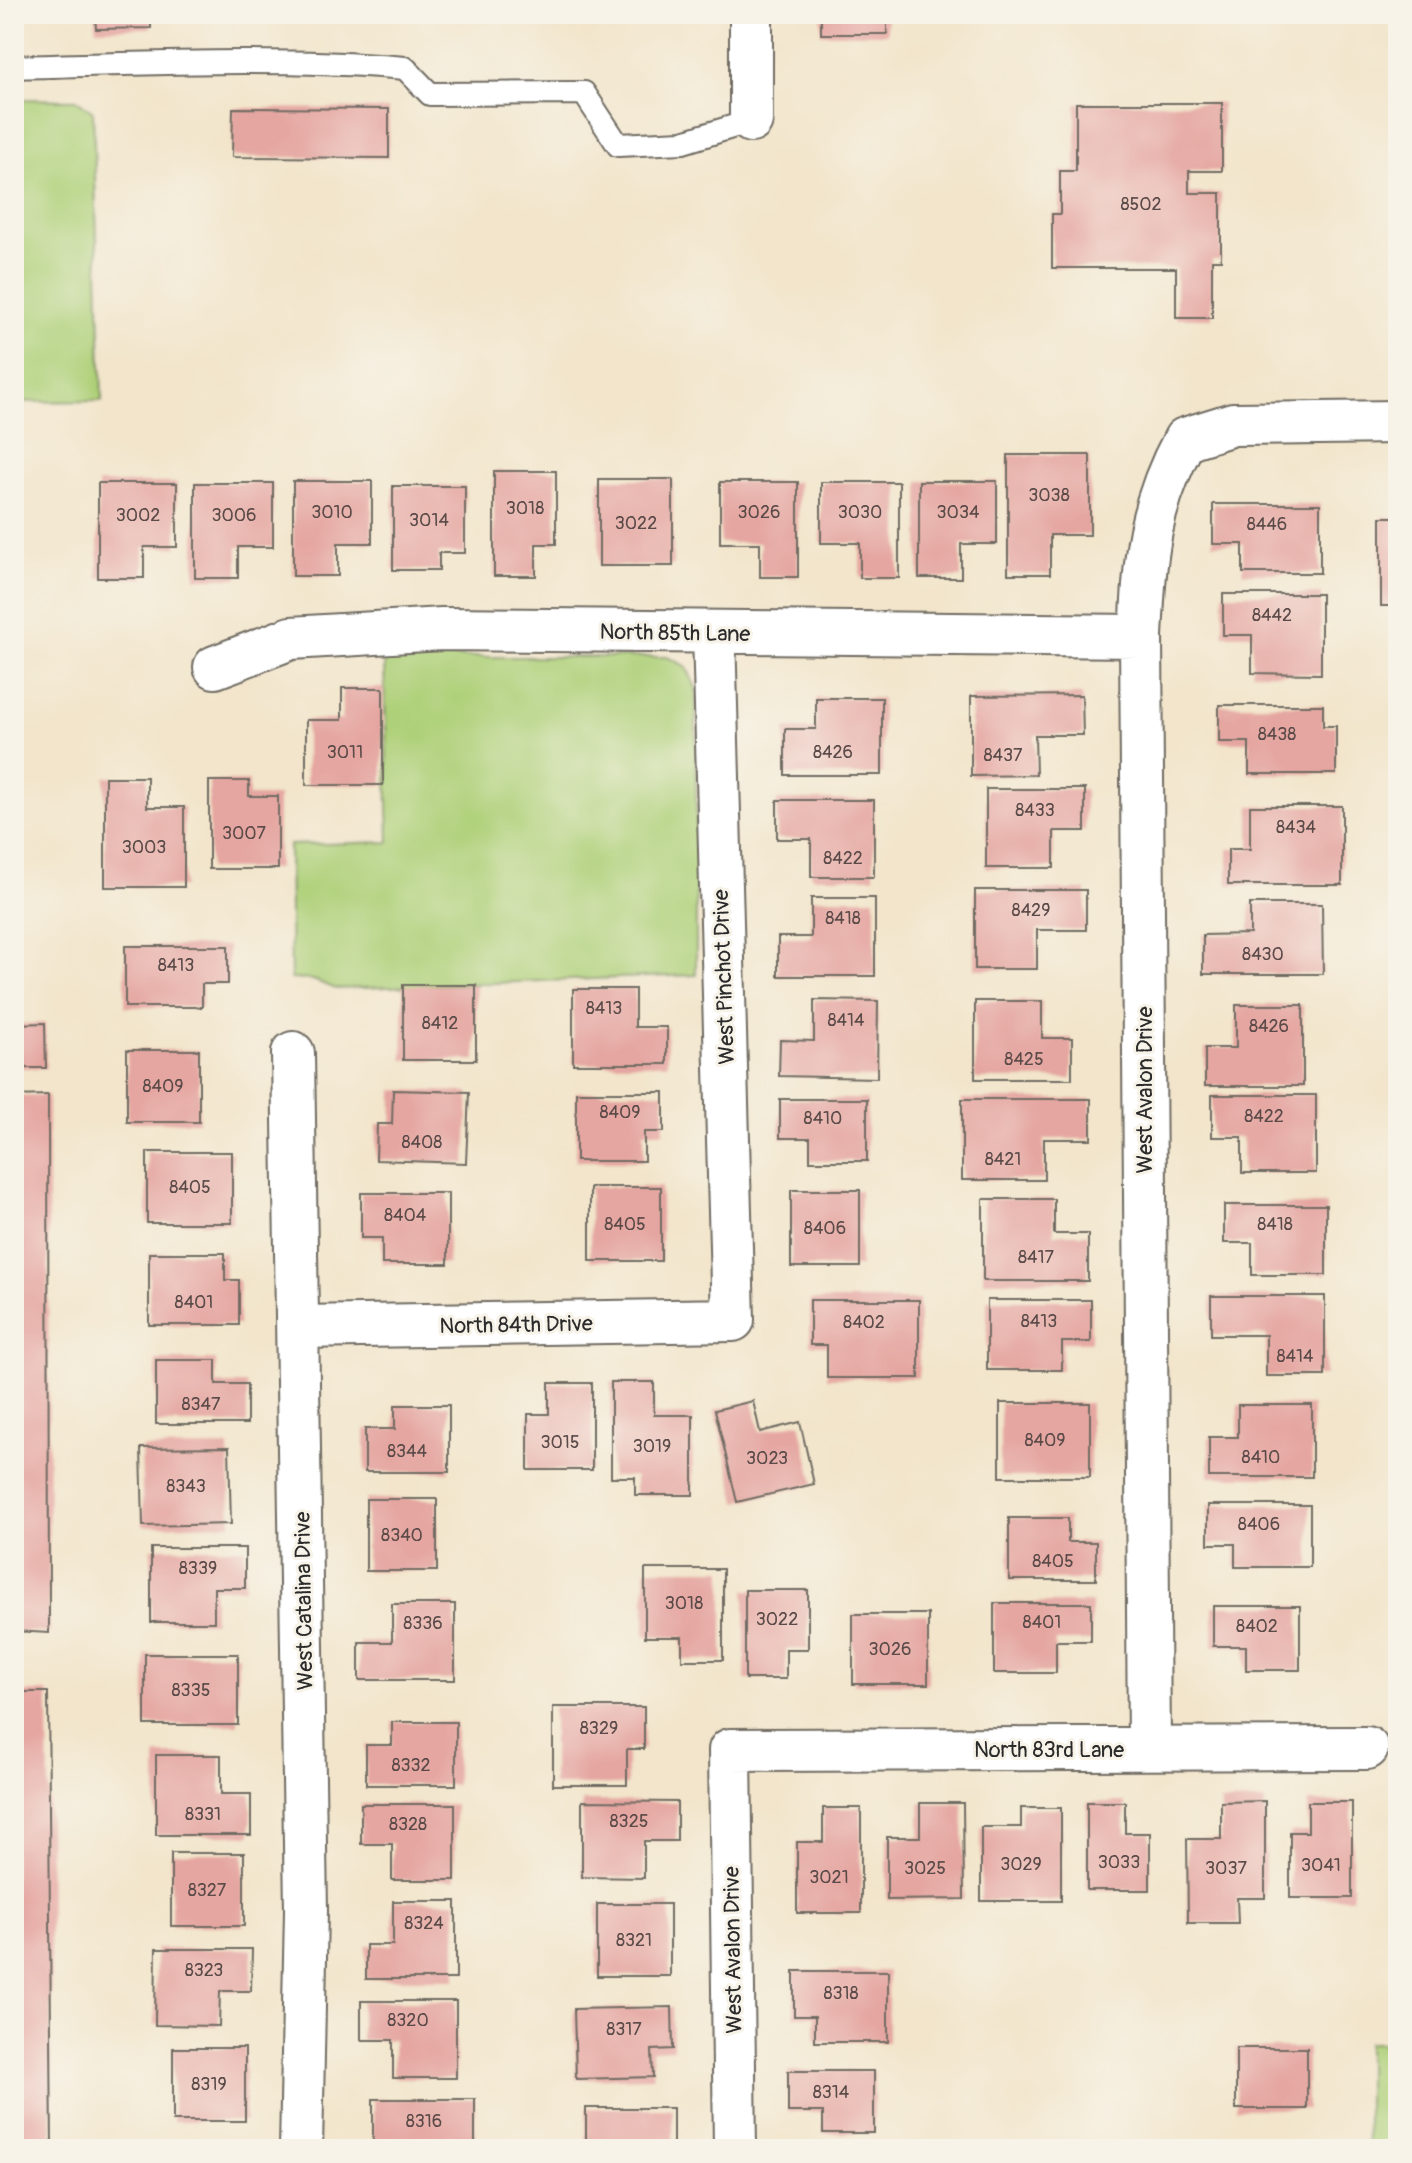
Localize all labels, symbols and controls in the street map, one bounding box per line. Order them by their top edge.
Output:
house number: 8502 [1120,193,1162,216]
house number: 3038 [1028,484,1070,507]
house number: 3018 [506,497,544,520]
house number: 3010 [311,501,353,524]
house number: 3026 [738,501,780,524]
house number: 3030 [838,501,882,524]
house number: 3034 [937,501,980,524]
house number: 3002 [116,504,160,527]
house number: 3006 [211,504,257,527]
house number: 3014 [409,509,449,532]
house number: 3022 [615,512,657,535]
house number: 8446 [1247,513,1287,536]
house number: 8442 [1252,604,1292,627]
street label: North 85th Lane [599,618,751,648]
house number: 8438 [1258,723,1296,746]
house number: 3011 [327,741,363,764]
house number: 8426 [813,741,853,764]
house number: 8437 [983,744,1023,767]
house number: 8433 [1015,799,1055,822]
house number: 8434 [1276,816,1317,839]
house number: 3007 [222,822,267,845]
house number: 3003 [122,836,166,859]
house number: 8422 [823,847,863,870]
street label: West Pinchot Drive [707,889,741,1065]
house number: 8429 [1012,899,1050,922]
house number: 8418 [825,907,861,930]
house number: 8430 [1242,943,1284,966]
house number: 8413 [158,954,194,977]
house number: 8413 [586,997,622,1020]
street label: West Avalon Drive [1131,1006,1159,1174]
house number: 8414 [828,1009,865,1032]
house number: 8412 [422,1012,458,1035]
house number: 8426 [1249,1015,1289,1038]
house number: 8425 [1004,1048,1044,1071]
house number: 8409 [142,1075,184,1098]
house number: 8409 [599,1101,641,1124]
house number: 8422 [1244,1105,1284,1128]
house number: 8410 [804,1107,842,1130]
house number: 8408 [402,1131,442,1154]
house number: 8421 [985,1148,1021,1171]
house number: 8405 [169,1176,211,1199]
house number: 8404 [384,1204,427,1227]
house number: 8405 [604,1213,646,1236]
house number: 8418 [1257,1213,1293,1236]
house number: 8406 [804,1217,846,1240]
house number: 8417 [1018,1246,1055,1269]
house number: 8401 [175,1291,213,1314]
street label: North 84th Drive [439,1310,593,1340]
house number: 8413 [1021,1310,1057,1333]
house number: 8402 [843,1311,885,1334]
house number: 8414 [1277,1345,1314,1368]
house number: 8347 [181,1393,221,1416]
house number: 8409 [1024,1429,1066,1452]
house number: 3015 [540,1431,580,1454]
house number: 3019 [633,1435,671,1458]
house number: 8344 [387,1440,428,1463]
house number: 8410 [1242,1446,1280,1469]
house number: 3023 [746,1447,788,1470]
house number: 8343 [166,1475,206,1498]
street label: West Catalina Drive [288,1511,320,1691]
house number: 8406 [1238,1513,1280,1536]
house number: 8340 [381,1524,423,1547]
house number: 8405 [1032,1550,1074,1573]
house number: 8339 [179,1557,217,1580]
house number: 3018 [665,1592,703,1615]
house number: 3022 [756,1608,798,1631]
house number: 8401 [1023,1611,1061,1634]
house number: 8336 [403,1612,443,1635]
house number: 8402 [1236,1615,1278,1638]
house number: 3026 [869,1638,911,1661]
house number: 8335 [172,1679,210,1702]
house number: 8329 [580,1717,618,1740]
street label: North 83rd Lane [974,1736,1124,1764]
house number: 8332 [391,1754,431,1777]
house number: 8331 [185,1803,221,1826]
house number: 8325 [610,1810,648,1833]
house number: 8328 [389,1813,427,1836]
house number: 3033 [1098,1851,1140,1874]
house number: 3029 [1000,1853,1042,1876]
house number: 3041 [1301,1854,1341,1877]
house number: 3025 [904,1857,946,1880]
house number: 3037 [1205,1857,1247,1880]
street label: West Avalon Drive [718,1866,748,2034]
house number: 3021 [809,1866,849,1889]
house number: 8327 [188,1879,227,1902]
house number: 8324 [404,1912,444,1935]
house number: 8321 [616,1929,652,1952]
house number: 8323 [185,1959,223,1982]
house number: 8318 [823,1982,859,2005]
house number: 8320 [387,2009,429,2032]
house number: 8317 [606,2018,642,2041]
house number: 8319 [191,2073,227,2096]
house number: 8314 [813,2081,850,2104]
house number: 8316 [406,2110,442,2133]

